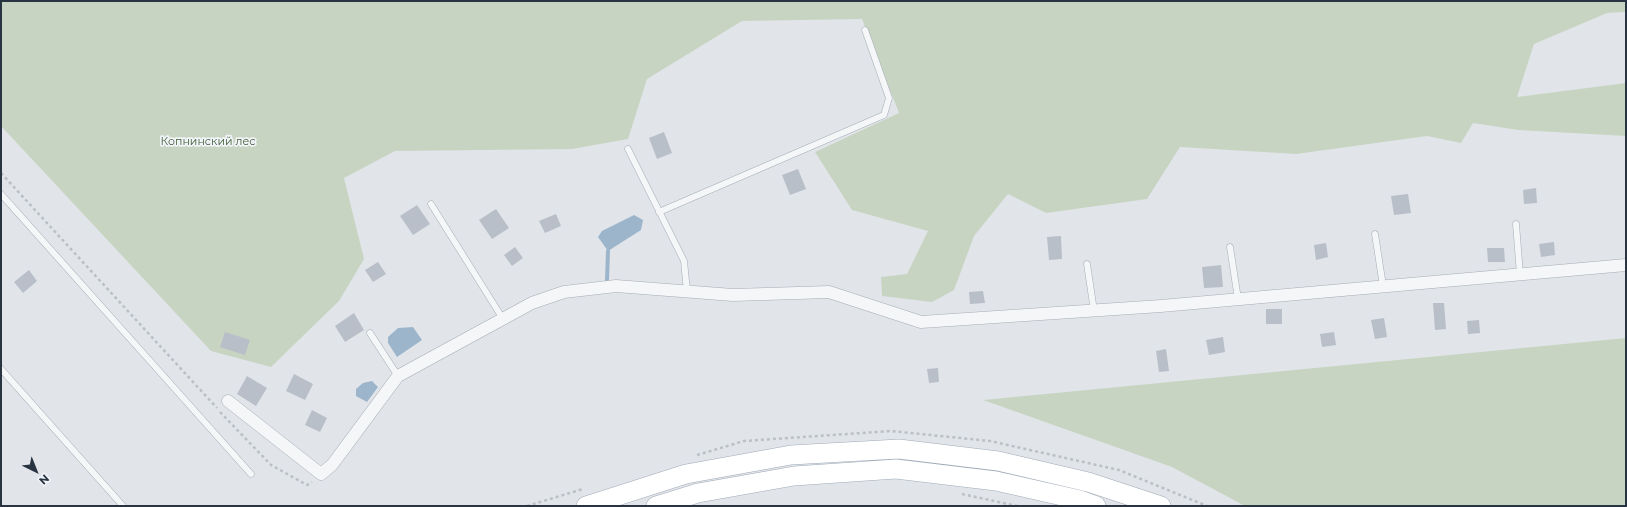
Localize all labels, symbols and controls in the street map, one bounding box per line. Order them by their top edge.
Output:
park label: Копнинский лес [161,135,255,149]
north arrow [16,451,56,491]
text: N [36,472,52,488]

